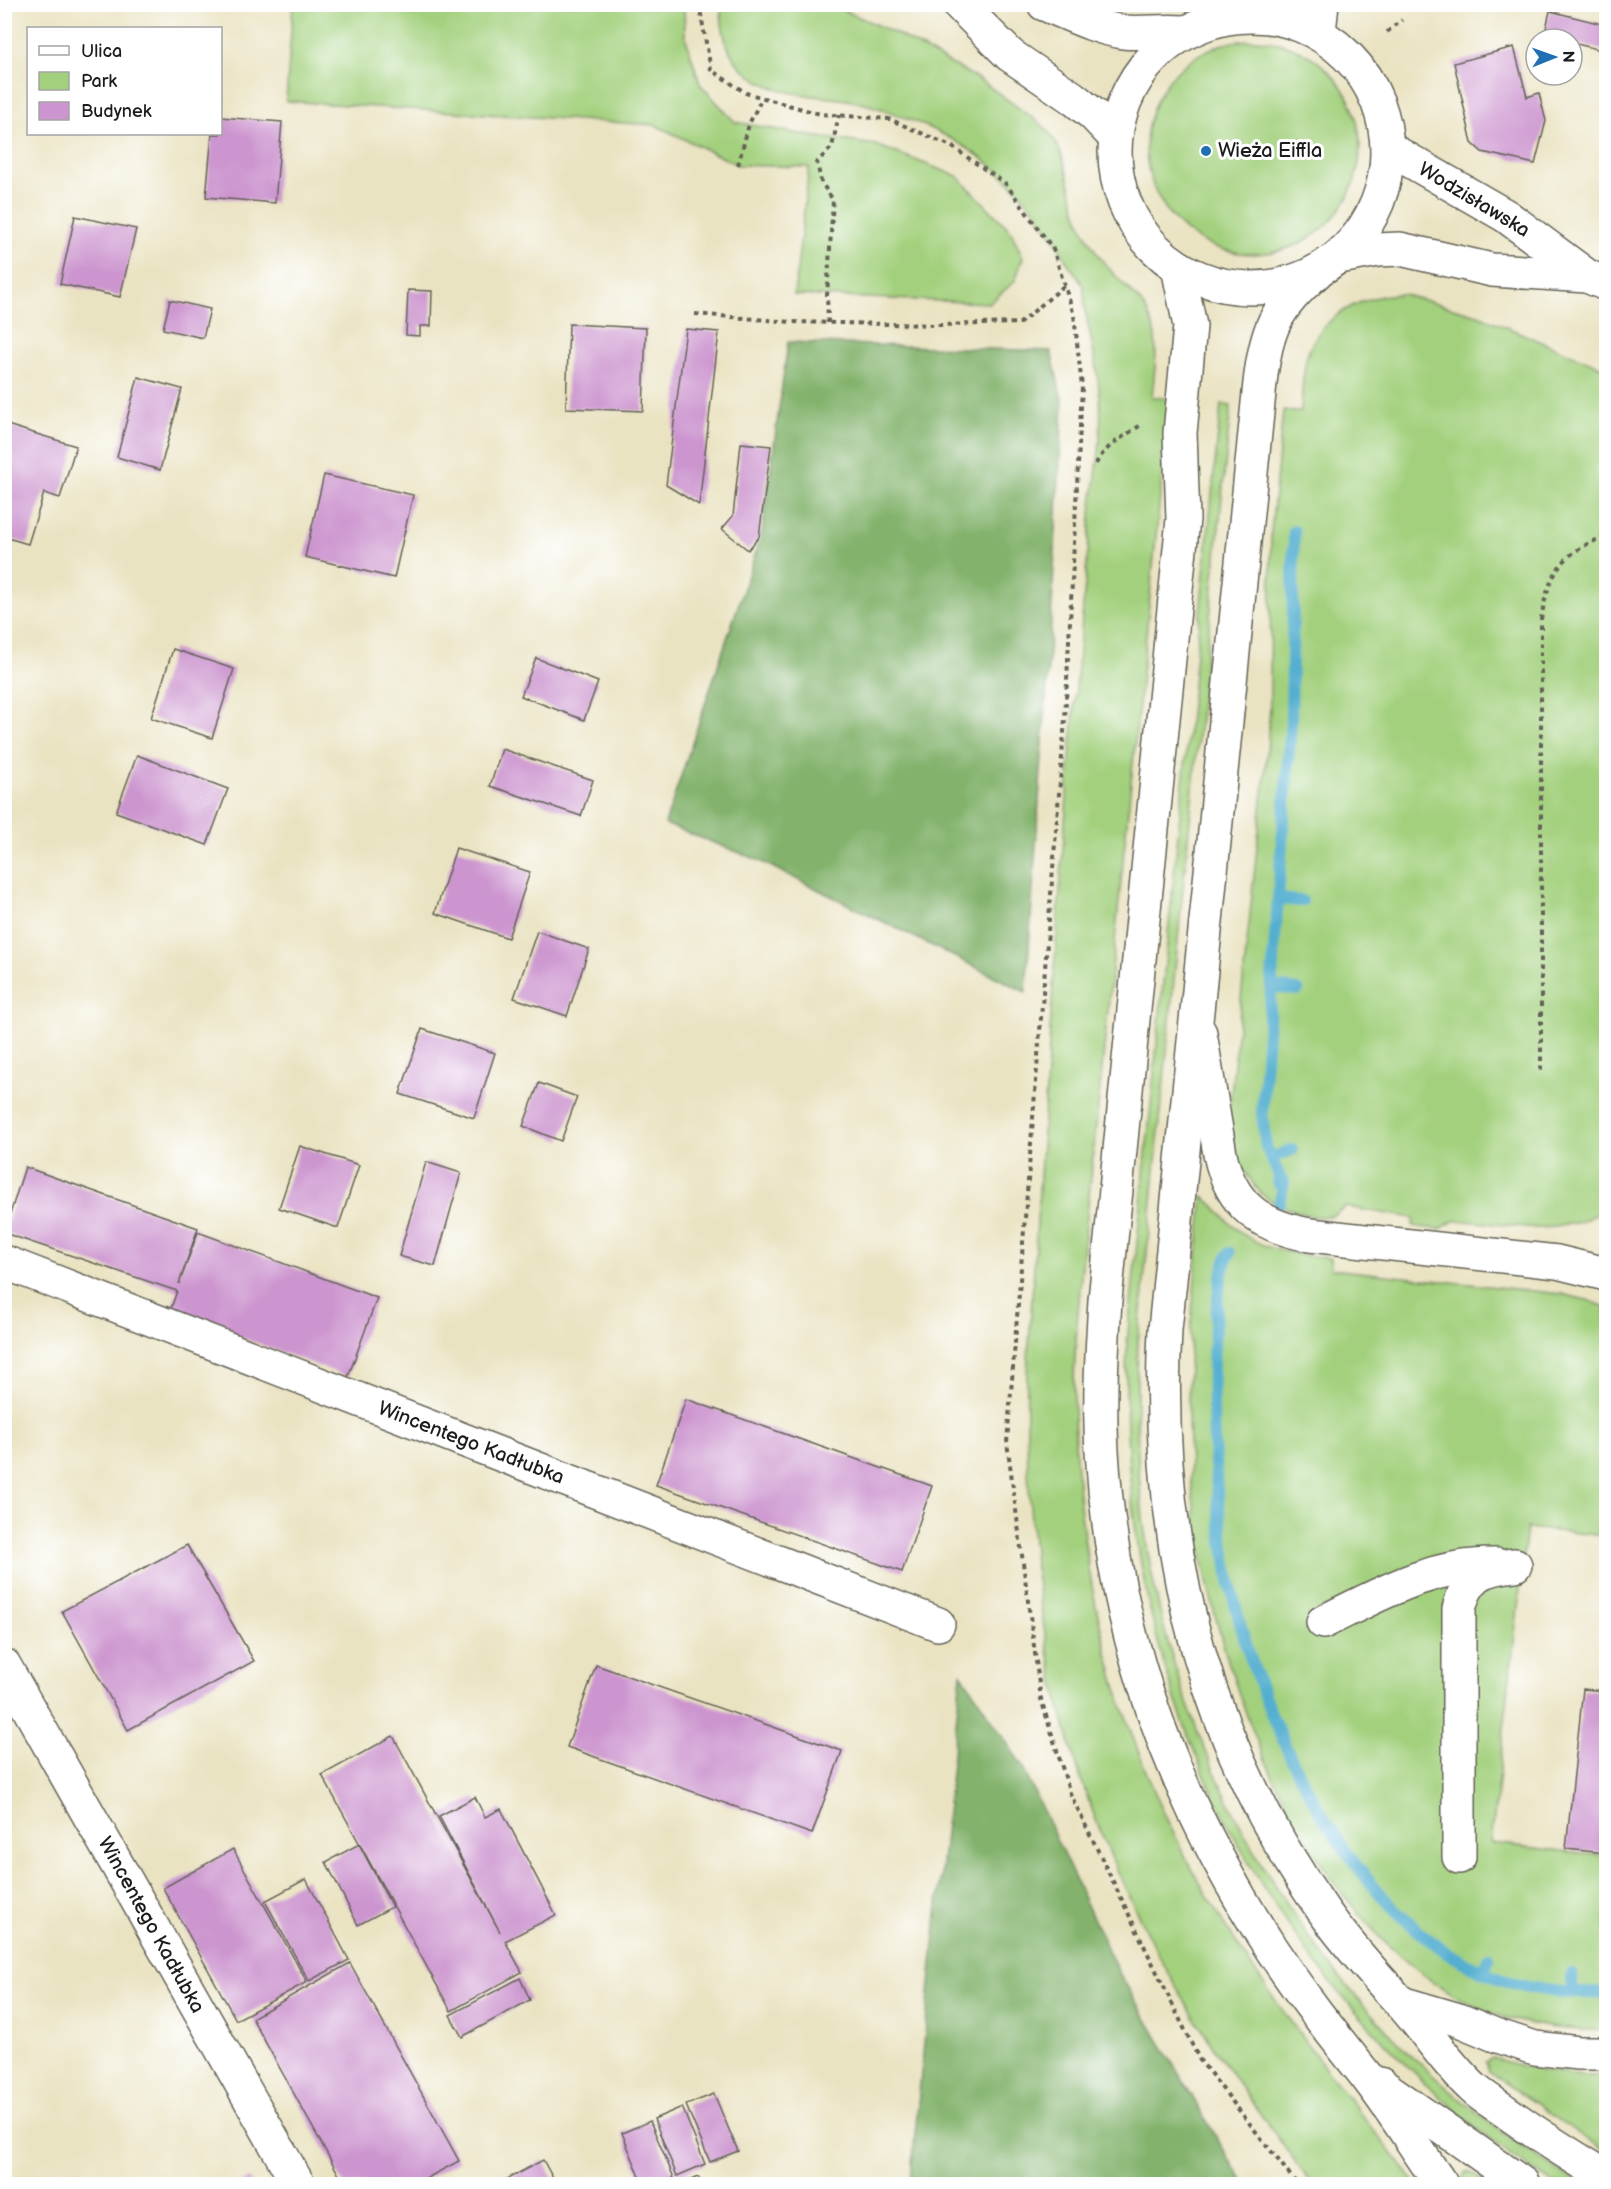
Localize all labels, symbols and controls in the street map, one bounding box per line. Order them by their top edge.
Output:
legend [27,27,222,135]
north arrow [1524,27,1584,87]
text: Ulica [81,41,122,62]
text: N [1558,51,1577,63]
text: Park [81,71,117,92]
text: Budynek [81,101,152,122]
place label: Wieża Eiffla [1218,139,1322,163]
marker: Wieża Eiffla [1199,144,1213,158]
street label: Wodzisławska [1414,157,1534,243]
street label: Wincentego Kadłubka [374,1396,568,1490]
street label: Wincentego Kadłubka [93,1833,209,2017]

